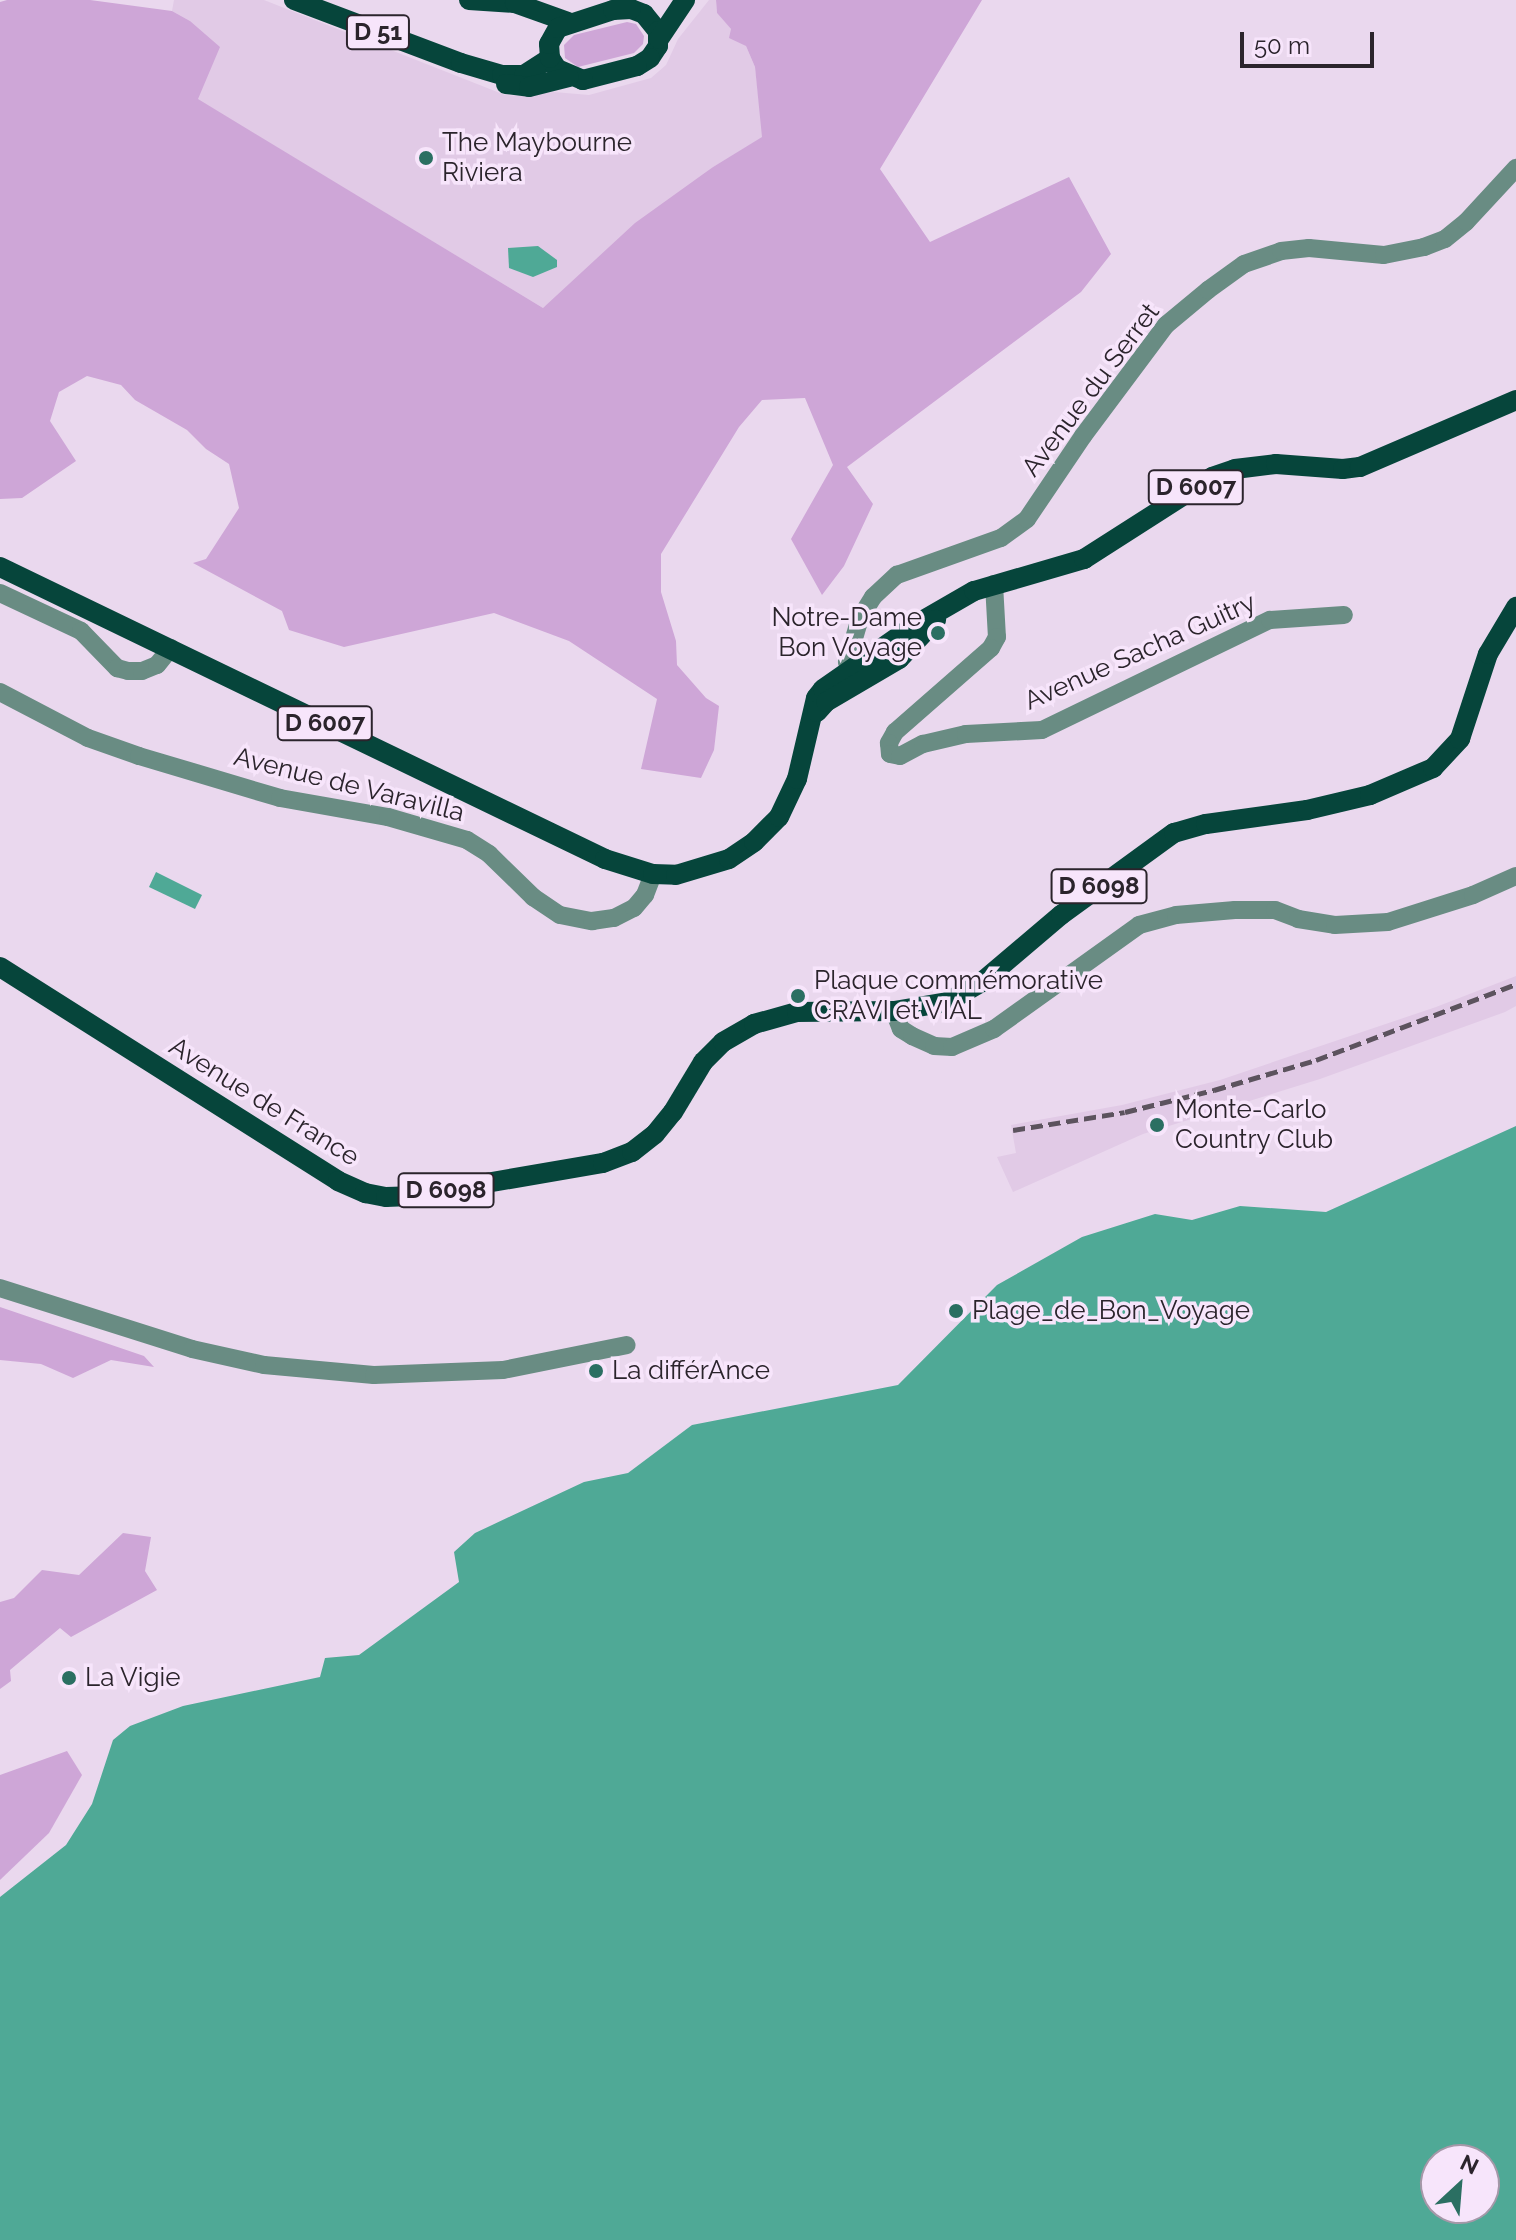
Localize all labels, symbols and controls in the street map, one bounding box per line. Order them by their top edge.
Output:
road number: D 51 [344,12,412,52]
scale bar [1244,16,1378,66]
text: 50 m [1254,31,1310,60]
place label: The Maybourne Riviera [442,127,632,188]
marker: The Maybourne Riviera [417,149,435,167]
street label: Avenue du Serret [1016,297,1166,483]
road number: D 6007 [1146,467,1246,507]
street label: Avenue Sacha Guitry [1020,587,1260,717]
place label: Notre-Dame Bon Voyage [771,602,922,664]
marker: Notre-Dame Bon Voyage [929,624,947,642]
road number: D 6007 [275,703,375,743]
street label: Avenue de Varavilla [230,741,468,829]
road number: D 6098 [1049,866,1149,906]
place label: Plaque commémorative CRAVI et VIAL [814,965,1103,1026]
marker: Plaque commémorative CRAVI et VIAL [789,987,807,1005]
street label: Avenue de France [163,1031,365,1173]
place label: Monte-Carlo Country Club [1175,1094,1334,1156]
marker: Monte-Carlo Country Club [1146,1114,1168,1136]
road number: D 6098 [396,1170,496,1210]
place label: Plage_de_Bon_Voyage [972,1295,1250,1327]
marker: Plage_de_Bon_Voyage [947,1302,965,1320]
place label: La différAnce [612,1355,770,1387]
marker: La différAnce [587,1362,605,1380]
place label: La Vigie [85,1662,181,1694]
marker: La Vigie [60,1669,78,1687]
north arrow [1420,2144,1500,2224]
text: N [1456,2149,1483,2180]

